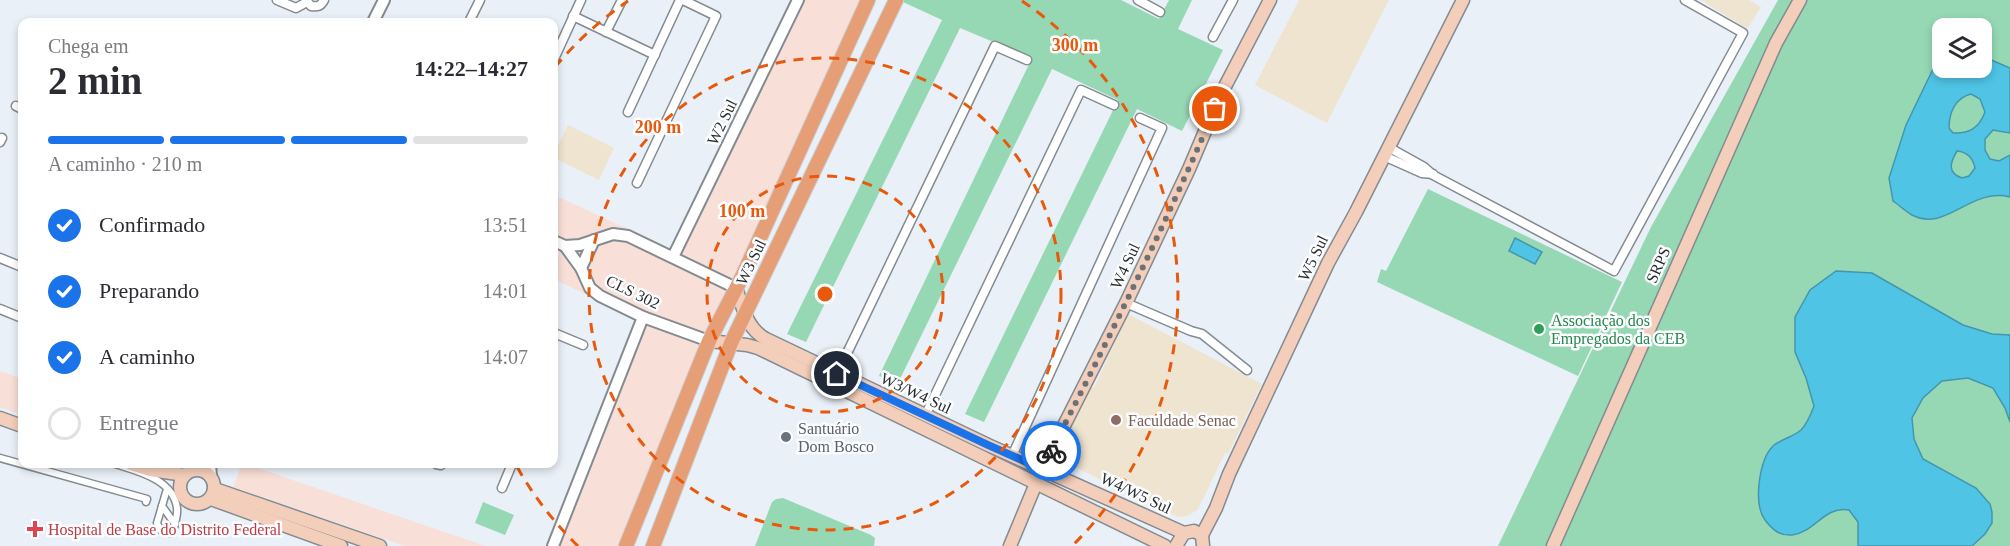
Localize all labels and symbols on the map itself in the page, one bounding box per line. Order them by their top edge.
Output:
text: 300 m [1052,35,1098,55]
pin [1189,83,1240,134]
street label: W2 Sul [704,96,740,148]
text: 200 m [635,117,681,137]
text: 100 m [719,201,765,221]
street label: W5 Sul [1295,232,1331,284]
street label: W3 Sul [733,236,769,288]
street label: W4 Sul [1107,240,1143,292]
street label: SRPS [1643,244,1673,286]
street label: CLS 302 [604,272,662,312]
centre of rings [815,284,835,304]
place label: Associação dos Empregados da CEB [1551,312,1685,348]
marker: Associação dos Empregados da CEB [1532,322,1546,336]
pin [811,348,862,399]
street label: W3/W4 Sul [878,369,955,417]
place label: Faculdade Senac [1128,412,1236,429]
marker: Faculdade Senac [1109,413,1123,427]
place label: Santuário Dom Bosco [798,420,874,455]
courier [1021,421,1081,481]
marker: Santuário Dom Bosco [779,430,793,444]
street label: W4/W5 Sul [1098,469,1175,517]
marker: Hospital de Base do Distrito Federal [26,520,44,538]
place label: Hospital de Base do Distrito Federal [48,521,282,539]

